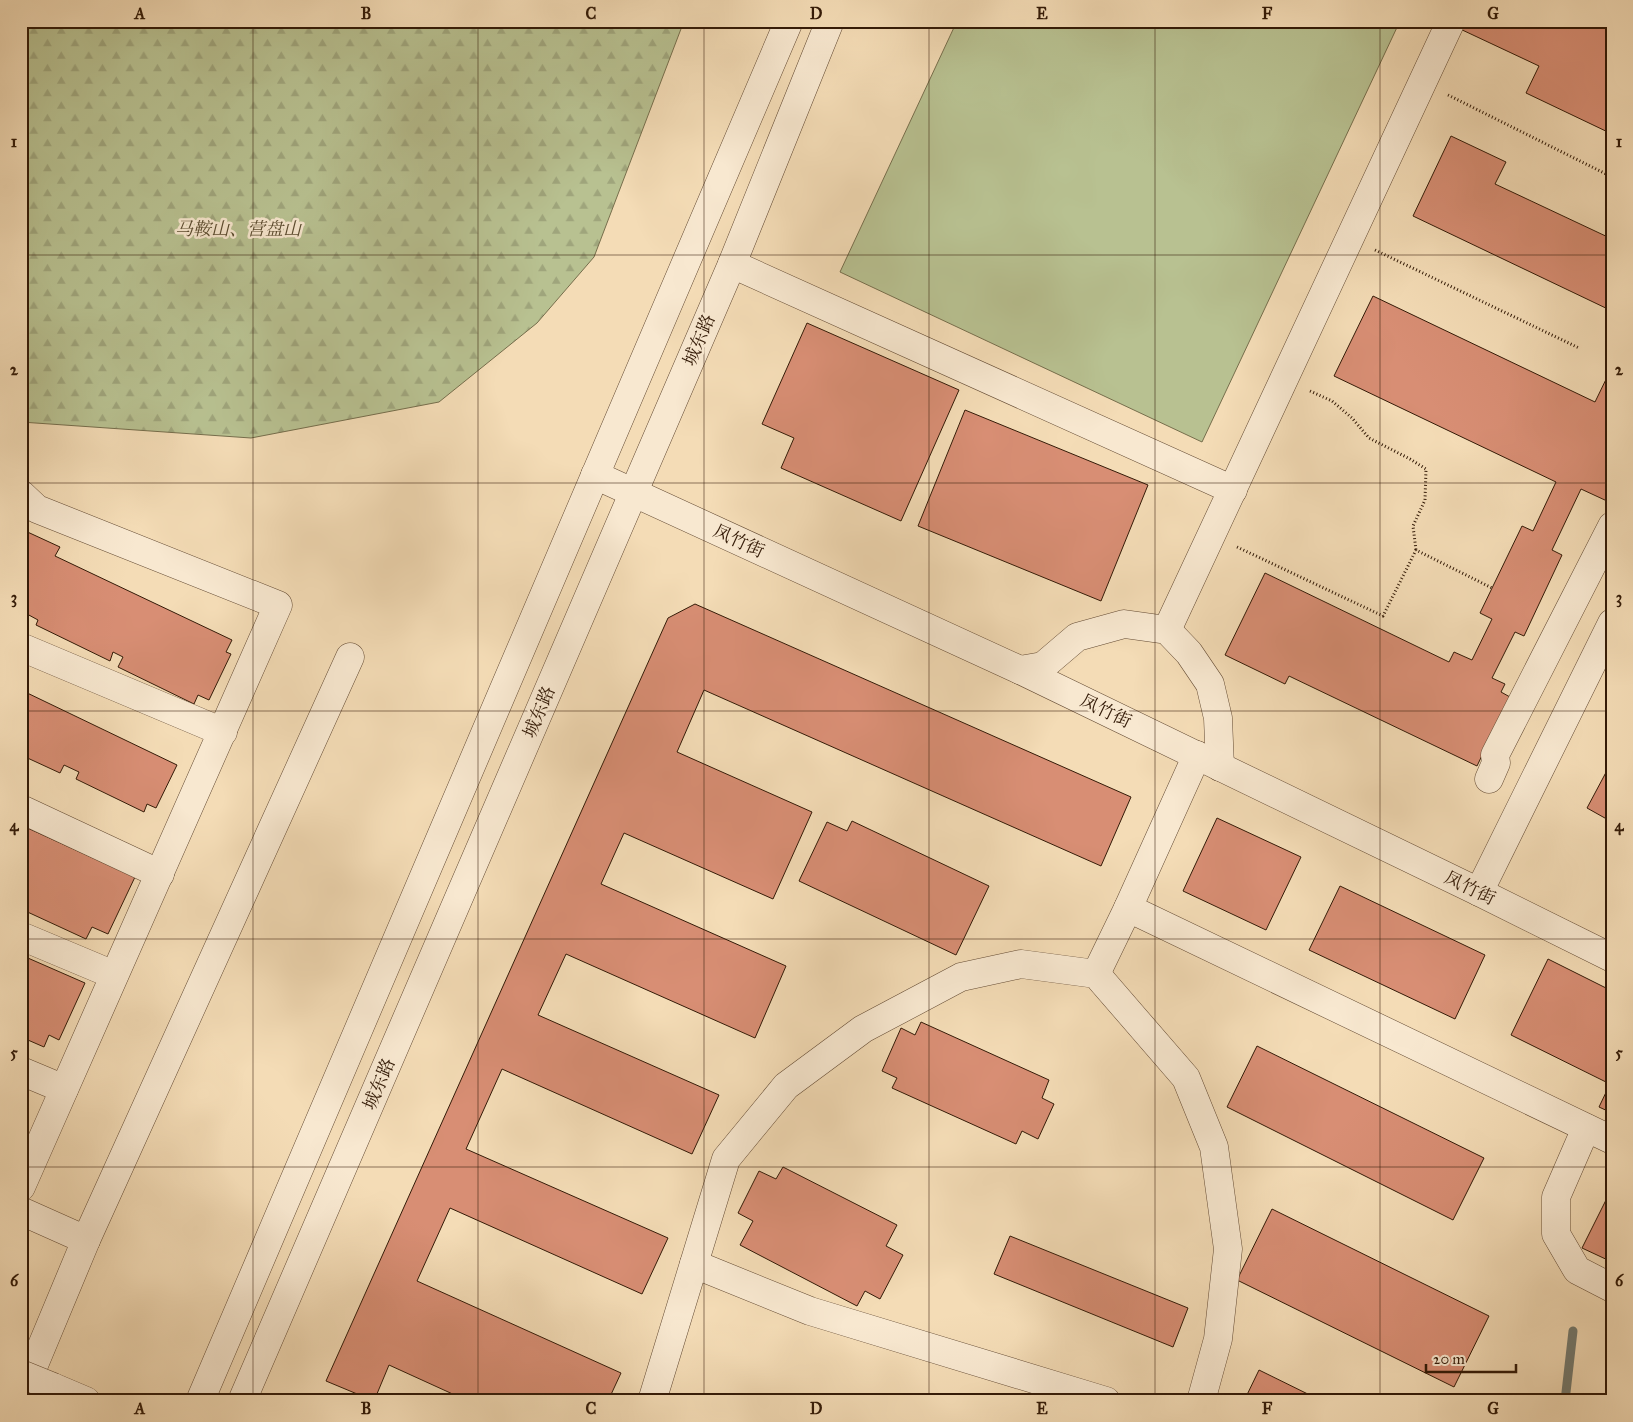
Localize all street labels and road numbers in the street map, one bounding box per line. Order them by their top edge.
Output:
street label: 城东路 [678,311,720,369]
street label: 凤竹街 [710,520,768,562]
street label: 城东路 [518,683,560,741]
street label: 凤竹街 [1077,689,1135,733]
street label: 凤竹街 [1441,866,1499,910]
street label: 城东路 [358,1055,400,1113]

